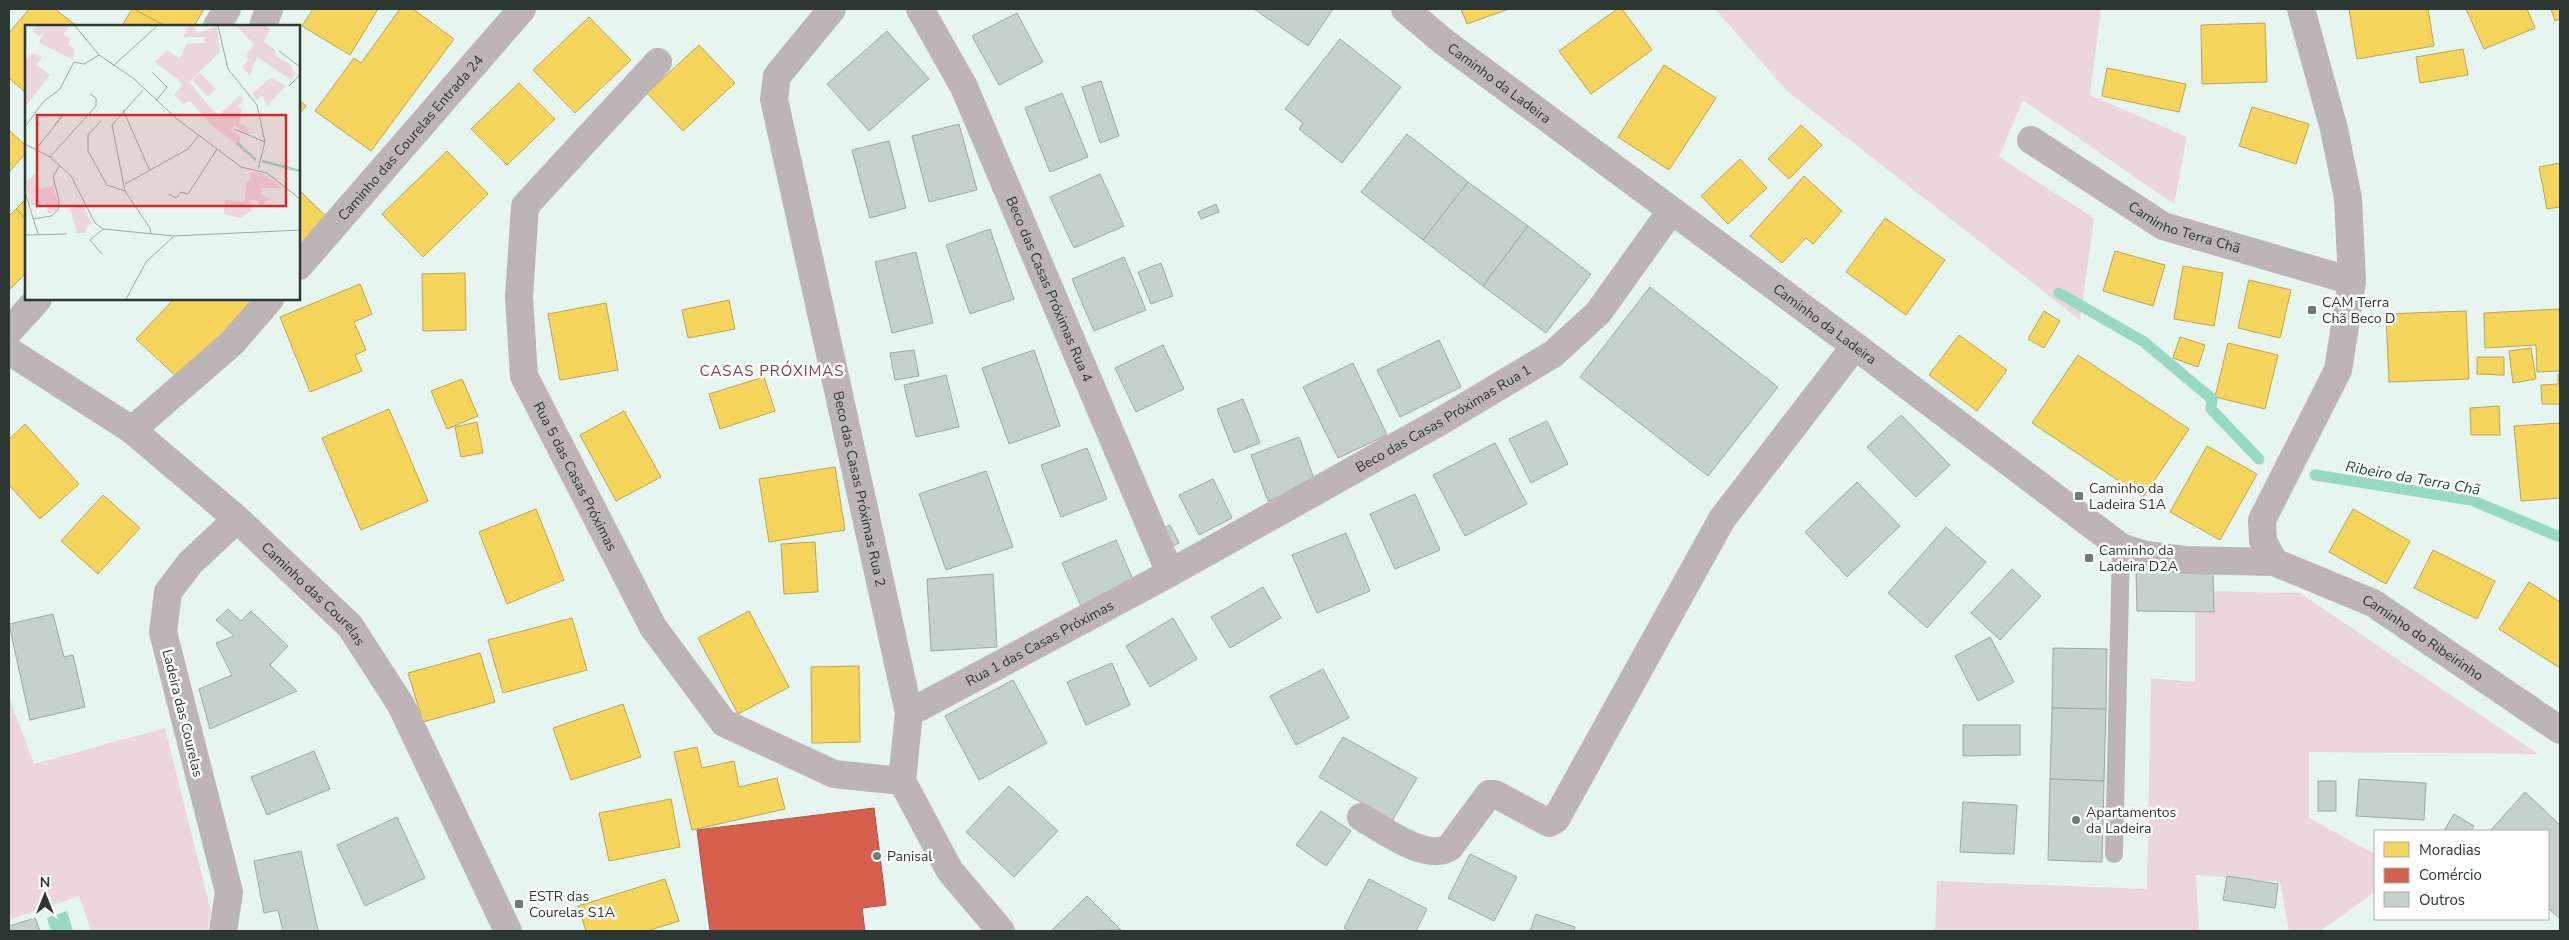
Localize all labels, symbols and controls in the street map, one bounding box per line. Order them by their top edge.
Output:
inset map [25,25,300,300]
street label: Caminho da Ladeira [1443,39,1555,128]
street label: Caminho das Courelas Entrada 24 [334,51,488,225]
street label: Beco das Casas Próximas Rua 4 [1001,193,1097,385]
street label: Caminho Terra Chã [2124,197,2243,258]
street label: Caminho da Ladeira [1769,280,1880,369]
place label: CAM Terra Chã Beco D [2322,293,2395,328]
marker: CAM Terra Chã Beco D [2306,304,2318,316]
district label: CASAS PRÓXIMAS [700,360,844,381]
street label: Beco das Casas Próximas Rua 1 [1352,360,1535,477]
street label: Beco das Casas Próximas Rua 2 [828,389,890,589]
street label: Rua 5 das Casas Próximas [529,399,621,555]
water label: Ribeiro da Terra Chã [2344,456,2482,500]
place label: Caminho da Ladeira S1A [2089,479,2166,514]
marker: Caminho da Ladeira S1A [2073,490,2085,502]
street label: Caminho das Courelas [257,538,370,650]
place label: Caminho da Ladeira D2A [2099,541,2178,576]
marker: Caminho da Ladeira D2A [2083,552,2095,564]
street label: Caminho do Ribeirinho [2359,591,2487,685]
street label: Rua 1 das Casas Próximas [962,596,1117,691]
street label: Ladeira das Courelas [157,647,208,779]
place label: Apartamentos da Ladeira [2086,803,2176,838]
marker: Apartamentos da Ladeira [2070,814,2082,826]
legend [2374,830,2549,920]
text: Moradias [2419,840,2481,860]
place label: Panisal [887,847,933,866]
marker: Panisal [871,850,883,862]
text: Comércio [2419,865,2482,885]
north arrow [20,870,70,920]
text: N [40,873,50,892]
place label: ESTR das Courelas S1A [529,887,615,922]
text: Outros [2419,890,2465,910]
marker: ESTR das Courelas S1A [513,898,525,910]

